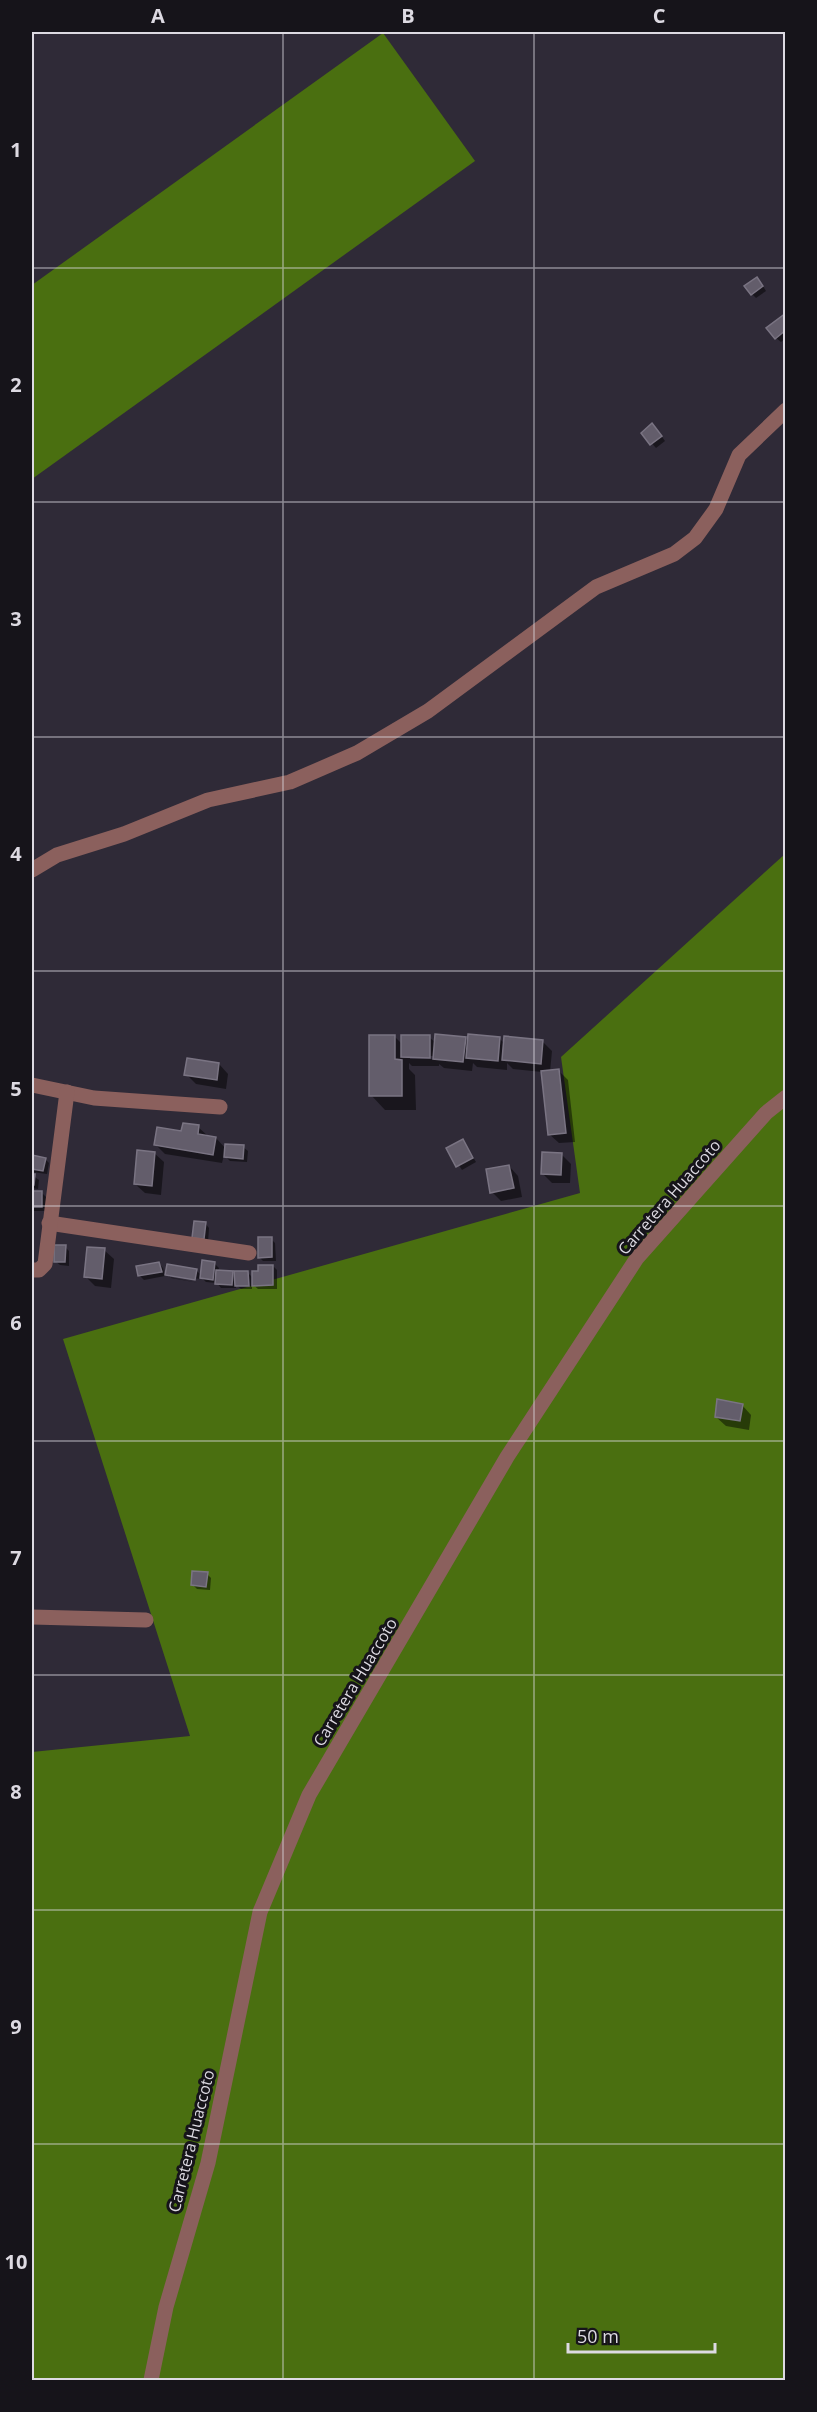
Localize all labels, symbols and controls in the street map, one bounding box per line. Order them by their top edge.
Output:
text: A [151,2,165,29]
text: B [401,2,415,29]
text: C [653,2,666,29]
text: 1 [10,136,22,163]
text: 2 [10,371,22,398]
text: 3 [10,605,22,632]
text: 4 [10,840,22,867]
text: 5 [10,1075,22,1102]
street label: Carretera Huaccoto [613,1135,725,1259]
text: 6 [10,1309,22,1336]
text: 7 [10,1544,22,1571]
street label: Carretera Huaccoto [308,1614,402,1750]
text: 8 [10,1778,22,1805]
text: 9 [10,2013,22,2040]
street label: Carretera Huaccoto [163,2067,219,2215]
text: 10 [5,2248,27,2275]
scale bar [568,2316,715,2354]
text: 50 m [577,2324,619,2348]

